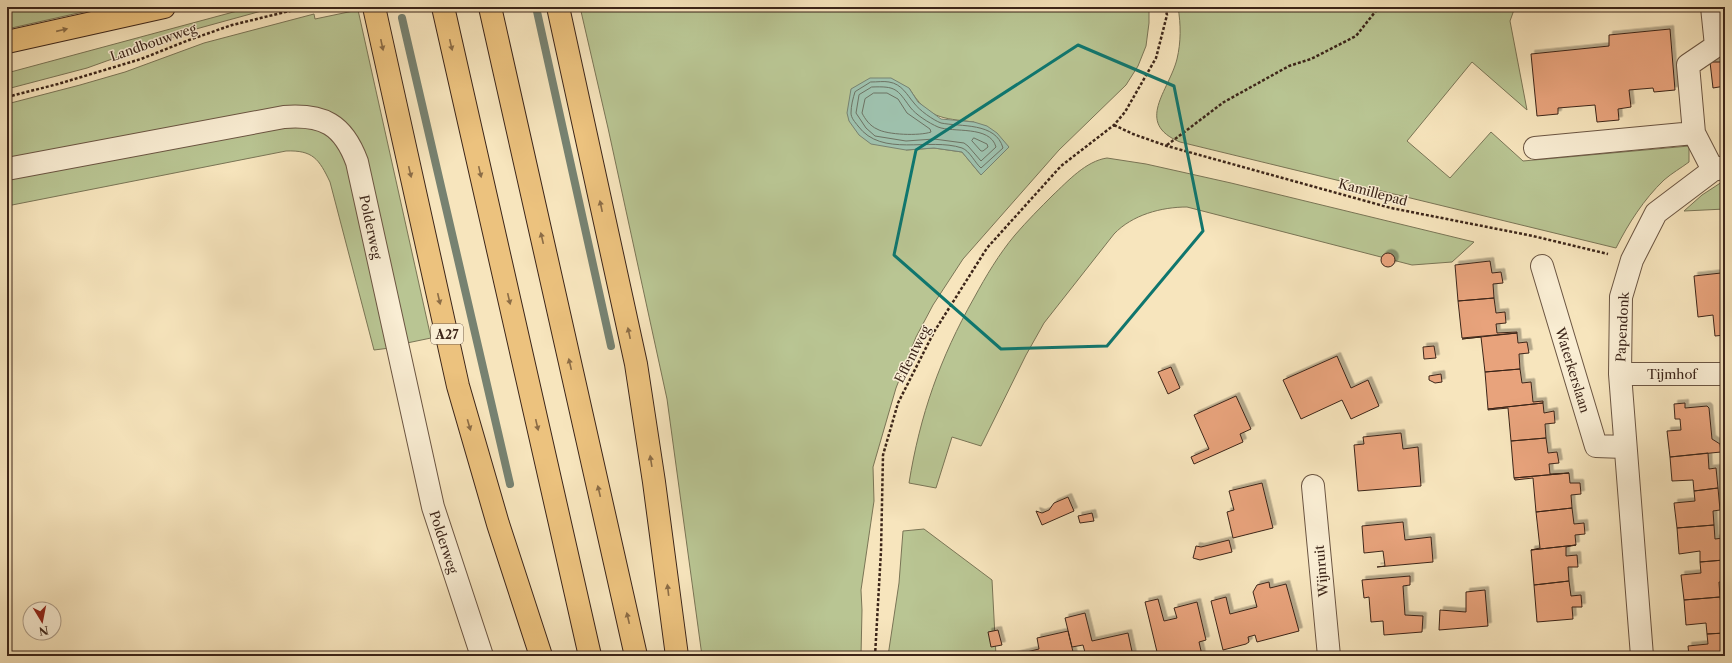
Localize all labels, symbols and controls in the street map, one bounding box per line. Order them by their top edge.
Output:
street label: Landbouwweg [108,20,198,64]
one-way arrow [55,26,68,32]
one-way arrow [379,39,385,51]
one-way arrow [449,39,455,51]
one-way arrow [407,166,413,178]
one-way arrow [477,166,483,178]
street label: Kamillepad [1337,175,1409,209]
street label: Polderweg [356,193,386,261]
one-way arrow [598,200,604,212]
one-way arrow [538,231,544,244]
street label: Papendonk [1612,291,1632,362]
one-way arrow [506,292,512,305]
one-way arrow [436,293,442,305]
street label: Effentweg [891,322,933,385]
road number: A27 [431,324,463,344]
street label: Waterkerslaan [1552,324,1594,415]
one-way arrow [625,327,631,339]
one-way arrow [567,358,573,371]
street label: Tijmhof [1647,366,1698,382]
one-way arrow [467,419,473,431]
one-way arrow [535,419,541,432]
one-way arrow [648,455,654,467]
one-way arrow [596,485,602,497]
street label: Polderweg [426,508,462,576]
street label: Wijnruit [1311,544,1331,599]
one-way arrow [665,584,671,596]
north arrow [22,601,62,641]
one-way arrow [624,612,630,624]
text: N [37,623,50,639]

